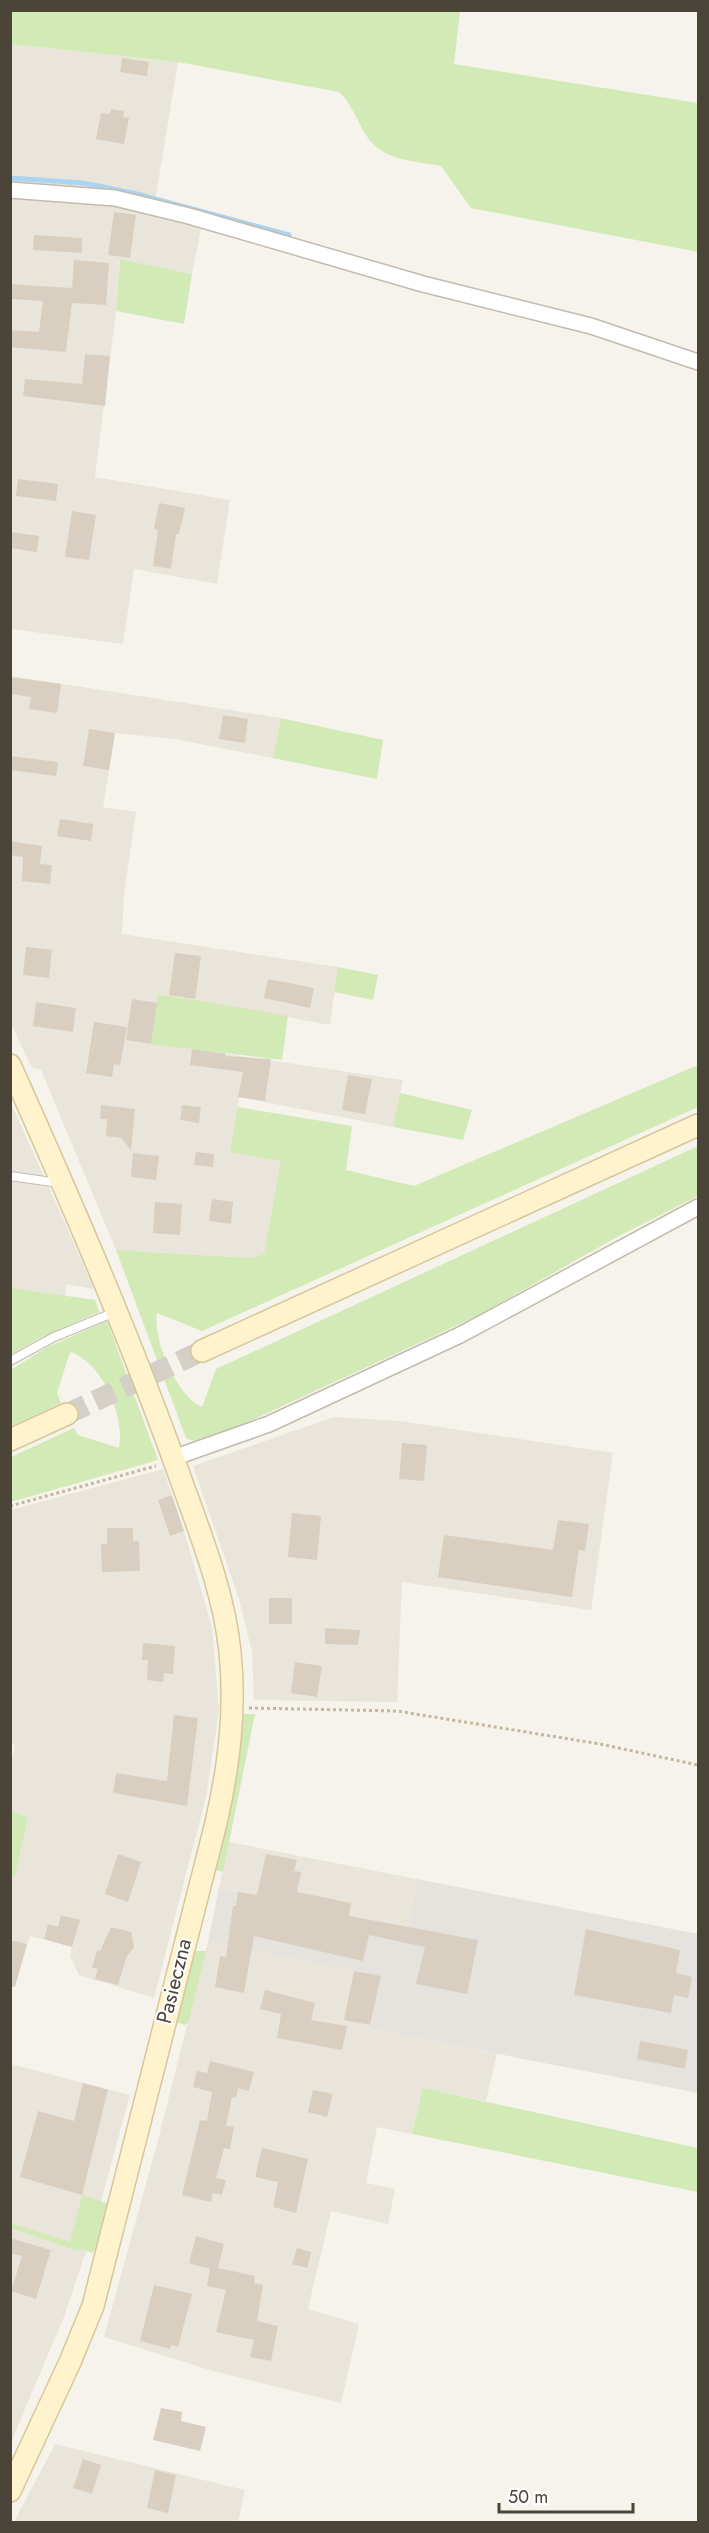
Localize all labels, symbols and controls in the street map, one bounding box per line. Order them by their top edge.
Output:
street label: Pasieczna [149,1935,199,2027]
scale bar [499,2476,632,2514]
text: 50 m [508,2484,548,2510]

